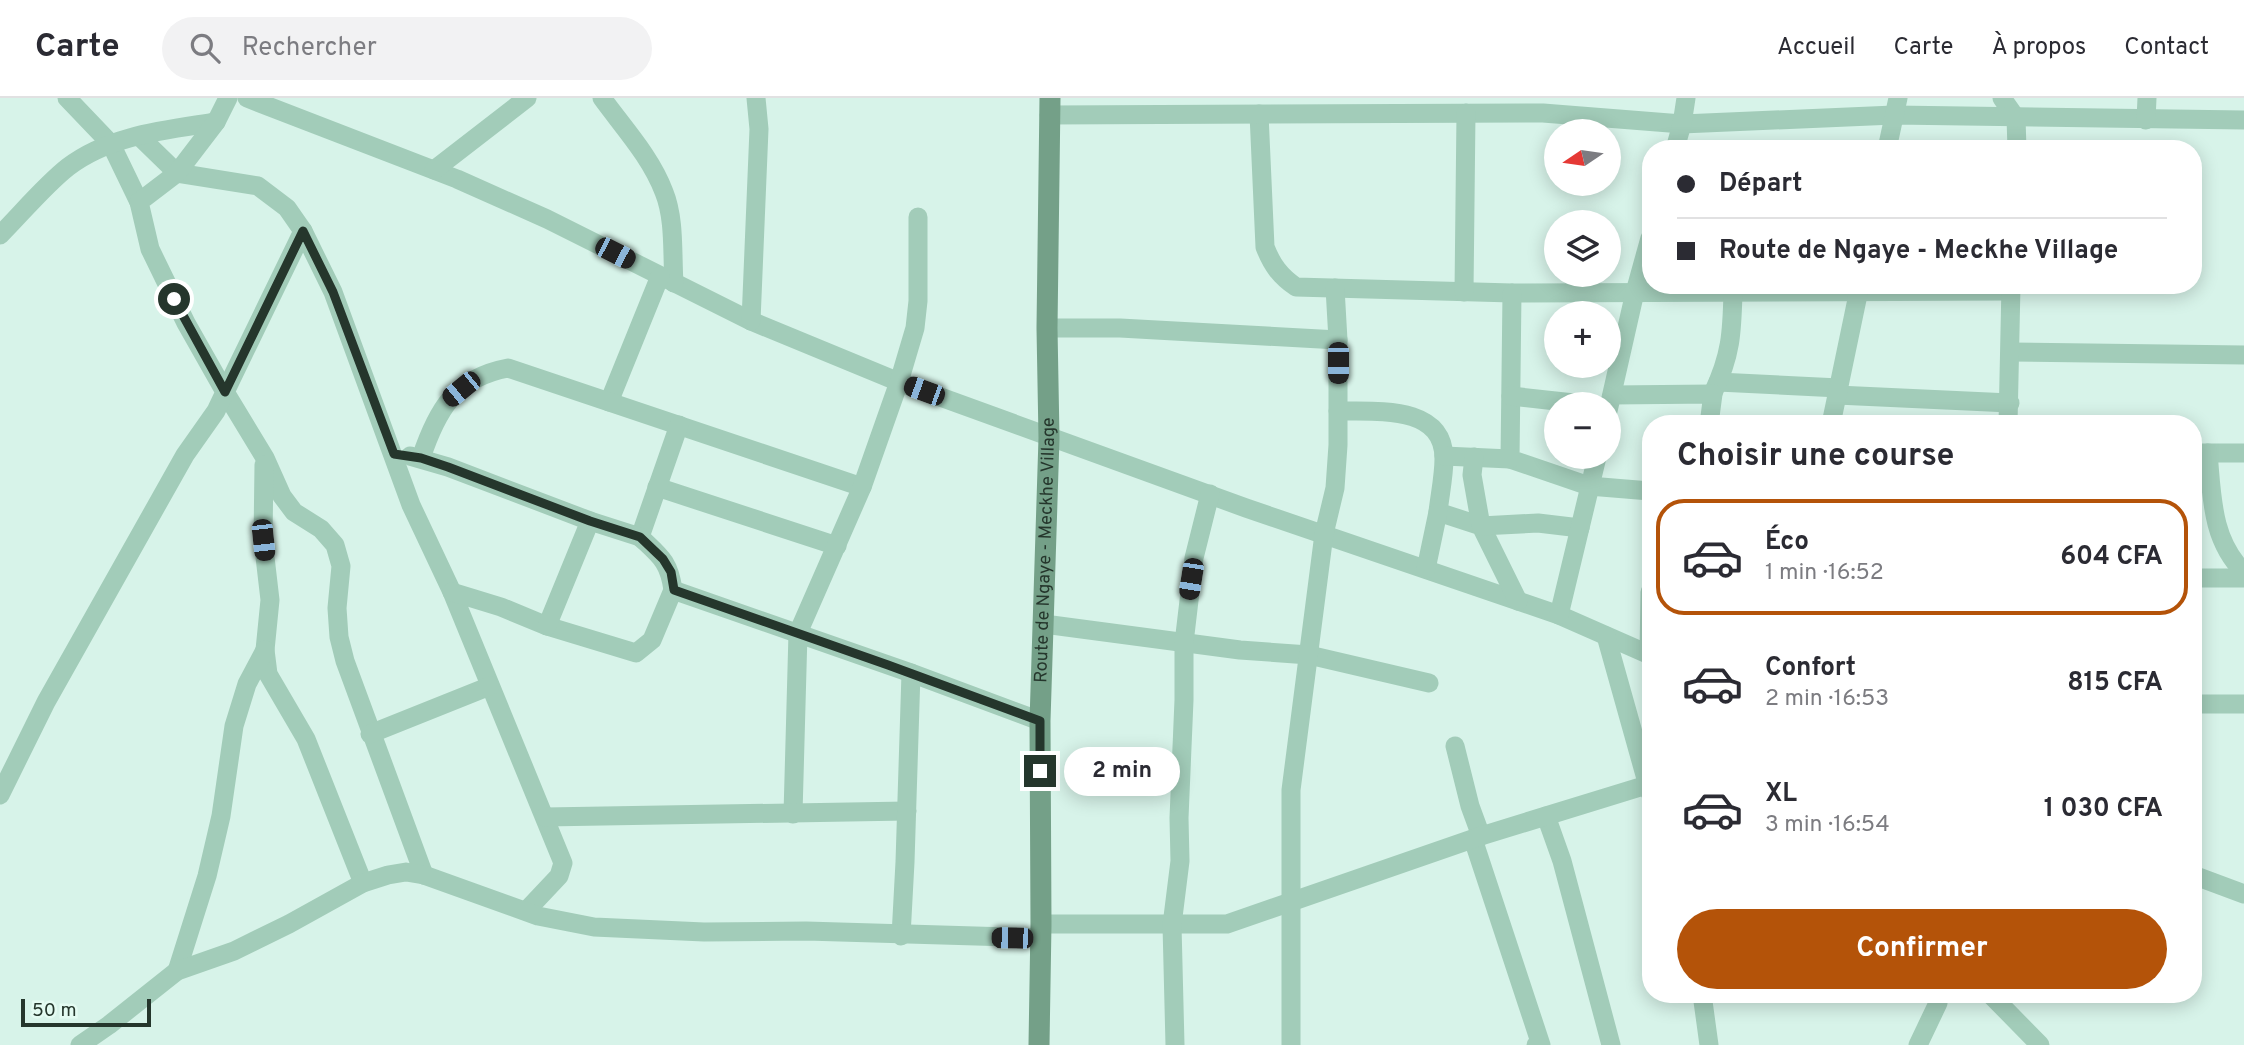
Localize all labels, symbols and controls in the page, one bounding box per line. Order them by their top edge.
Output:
search box [162,17,652,80]
text: Carte [35,27,120,69]
icon: search [186,29,224,67]
text: Rechercher [242,32,377,65]
text: Accueil [1777,33,1856,63]
text: Carte [1894,33,1953,63]
text: À propos [1991,33,2086,63]
text: Contact [2124,33,2209,63]
north arrow [1544,119,1620,196]
map controls [1544,119,1621,469]
text: Départ [1719,168,1803,201]
button: layers [1544,210,1621,287]
car [592,234,639,272]
text: Route de Ngaye - Meckhe Village [1719,235,2118,268]
route start [158,283,190,315]
button: + [1544,301,1621,378]
car [1328,342,1349,384]
car [439,368,484,410]
car [901,374,948,408]
button: − [1544,392,1621,469]
street label: Route de Ngaye - Meckhe Village [1030,417,1061,683]
text: Choisir une course [1677,437,1954,477]
car [251,518,276,562]
icon: car [1681,526,1744,589]
text: Éco [1765,526,1809,559]
text: 604 CFA [2060,541,2163,574]
car [1178,557,1205,601]
text: 1 min · 16:52 [1765,559,1884,588]
icon: car [1681,652,1744,715]
text: Confort [1765,652,1856,685]
text: 815 CFA [2067,667,2163,700]
text: 2 min · 16:53 [1765,685,1889,714]
callout: 2 min [1064,746,1180,796]
route end [1024,755,1056,787]
text: 2 min [1092,757,1152,786]
icon: car [1681,778,1744,841]
text: XL [1765,778,1797,811]
text: 1 030 CFA [2044,793,2163,826]
text: 3 min · 16:54 [1765,811,1890,840]
button: Confirmer [1677,909,2167,989]
car [991,927,1034,949]
scale bar [21,996,150,1028]
text: 50 m [32,999,77,1023]

